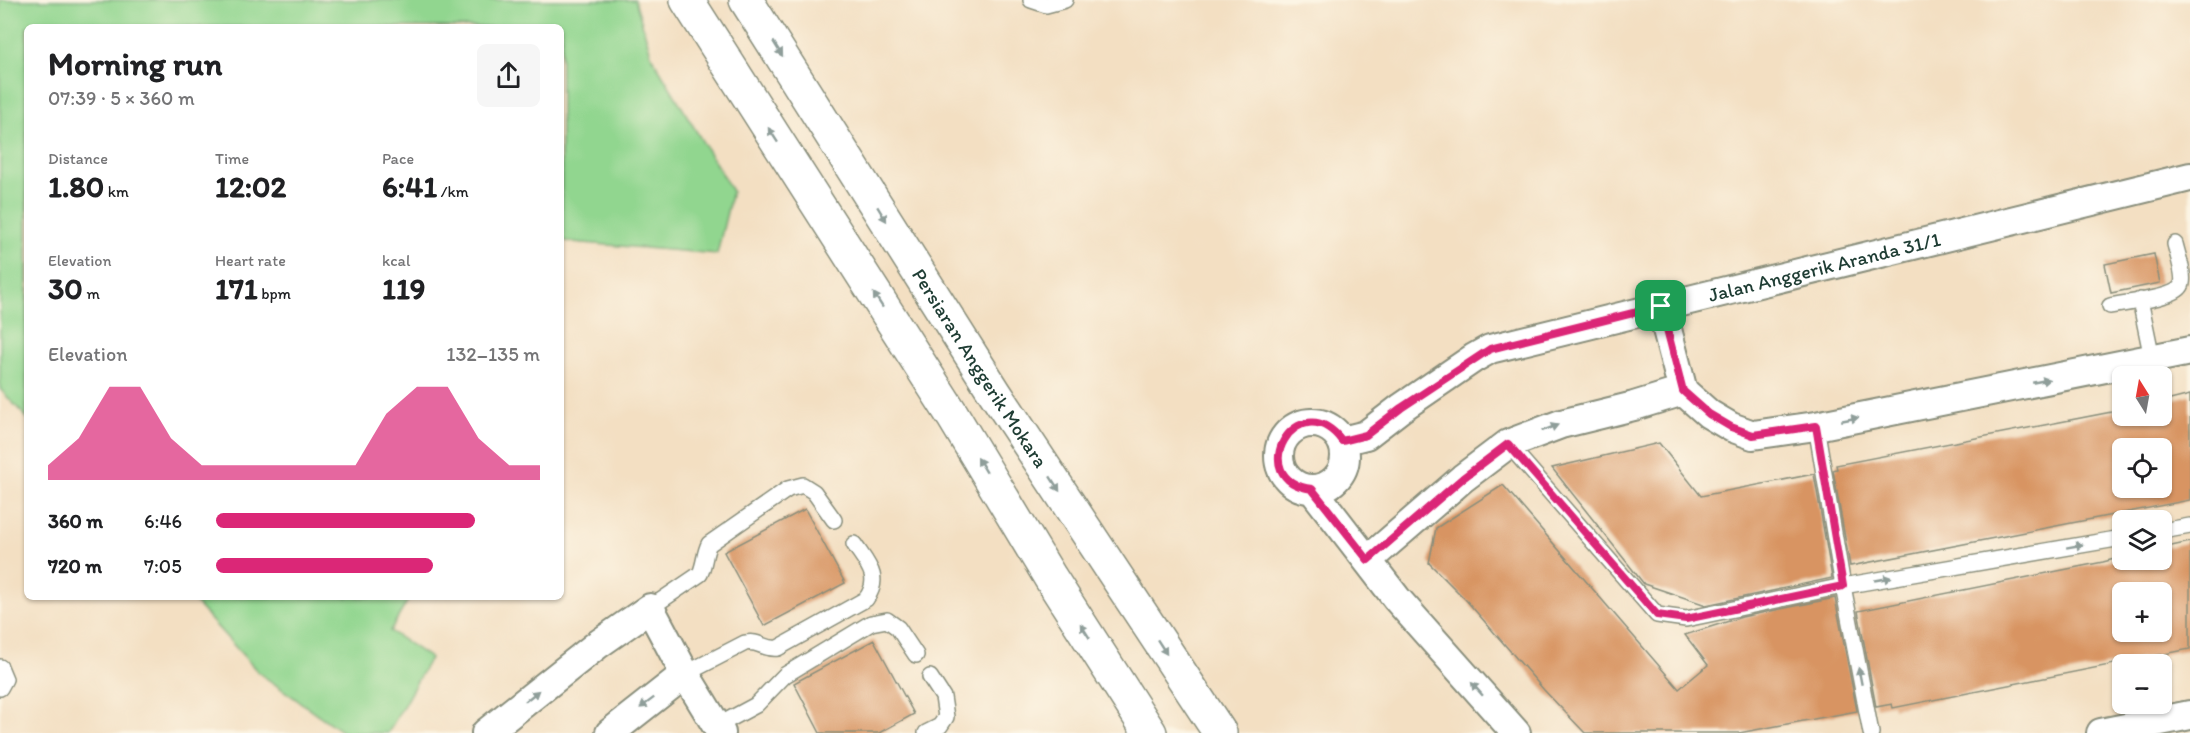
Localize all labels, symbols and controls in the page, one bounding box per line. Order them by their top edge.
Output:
one-way arrow [772,41,783,58]
text: Morning run [48,44,223,83]
button: share [477,44,540,107]
text: 07:39 · 5 × 360 m [48,86,195,110]
one-way arrow [768,127,779,144]
text: Distance [48,149,108,168]
text: Time [215,149,249,168]
text: Pace [382,149,414,168]
text: 1.80 [48,168,104,205]
text: 12:02 [215,168,286,205]
text: 6:41 [382,168,437,205]
text: km [104,182,129,201]
text: /km [437,182,469,201]
one-way arrow [876,206,887,222]
street label: Jalan Anggerik Aranda 31/1 [1706,227,1943,307]
text: Elevation [48,251,112,270]
text: Heart rate [215,251,286,270]
text: kcal [382,251,410,270]
street label: Persiaran Anggerik Mokara [907,264,1053,472]
text: 30 [48,270,83,307]
text: 171 [215,270,258,307]
text: 119 [382,270,426,307]
pin [1635,280,1686,331]
text: m [83,284,100,303]
text: bpm [258,284,291,303]
icon: arrive [1644,289,1677,322]
one-way arrow [873,292,884,308]
text: Elevation [48,342,127,366]
text: 132–135 m [446,342,540,366]
north arrow [2112,366,2172,426]
map controls [2112,366,2172,714]
one-way arrow [2032,376,2051,385]
one-way arrow [1841,414,1860,423]
one-way arrow [1541,423,1559,433]
button: locate [2112,438,2172,498]
one-way arrow [977,457,988,473]
one-way arrow [1049,476,1061,492]
text: 360 m [48,509,103,533]
text: 6:46 [144,509,182,533]
button: layers [2112,510,2172,570]
one-way arrow [2066,541,2085,550]
text: 720 m [48,554,102,578]
text: 7:05 [144,554,182,578]
one-way arrow [1874,575,1893,584]
button: + [2112,582,2172,642]
one-way arrow [1079,622,1090,639]
one-way arrow [1157,639,1168,655]
button: − [2112,654,2172,714]
one-way arrow [1855,666,1864,685]
one-way arrow [1471,682,1484,697]
one-way arrow [524,690,540,703]
one-way arrow [639,696,655,709]

